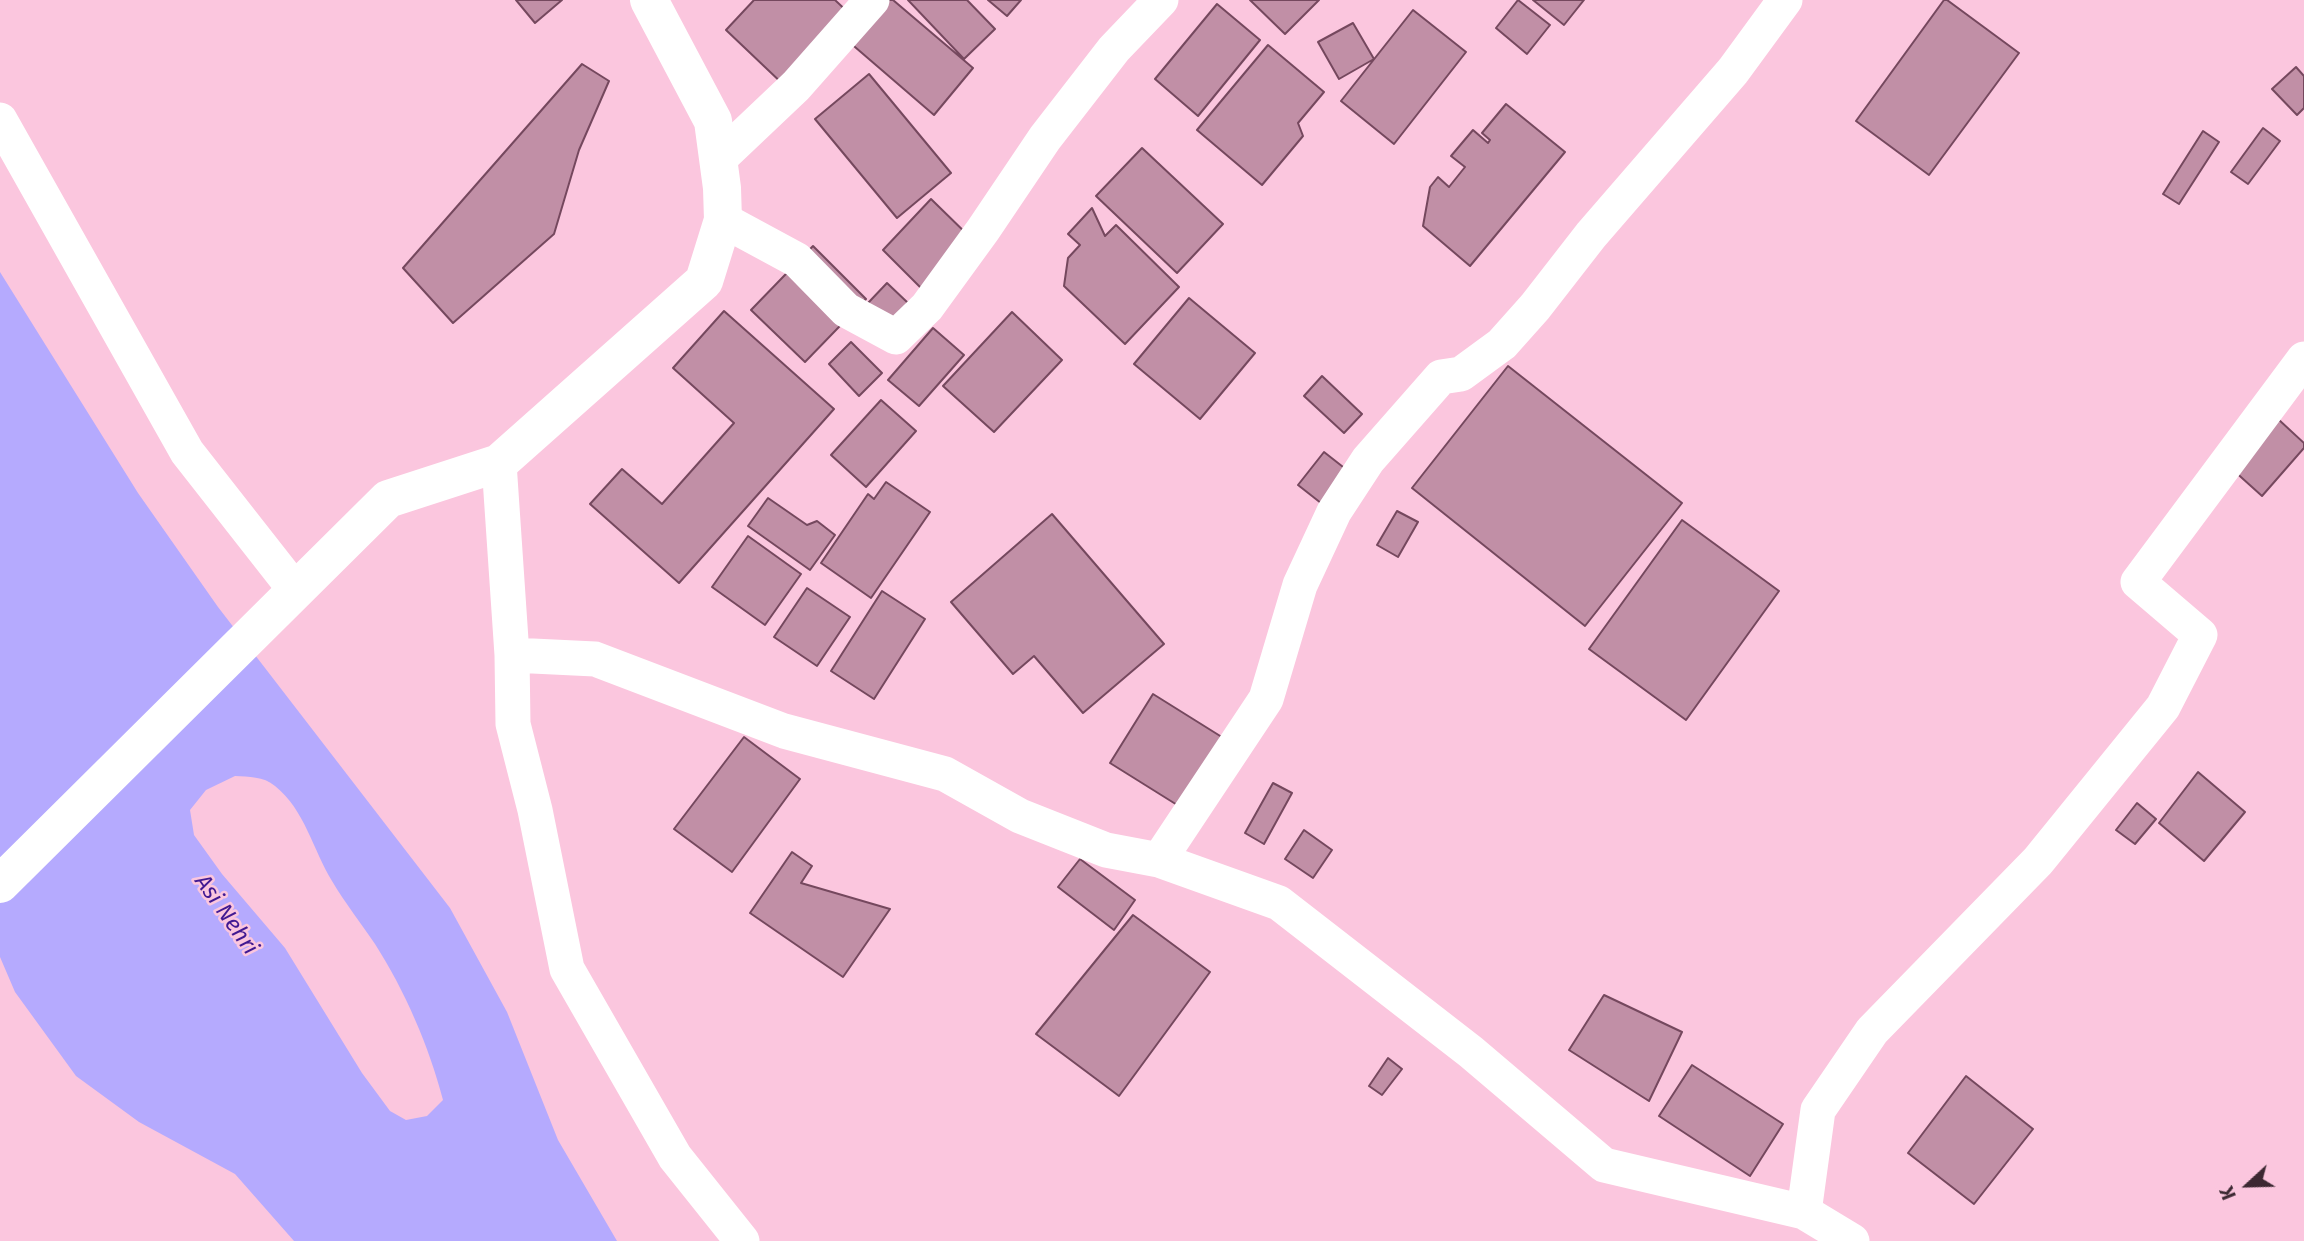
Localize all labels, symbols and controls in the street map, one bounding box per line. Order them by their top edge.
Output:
water label: Asi Nehri [188,869,264,961]
north arrow [2213,1150,2283,1220]
text: K [2215,1183,2241,1203]

